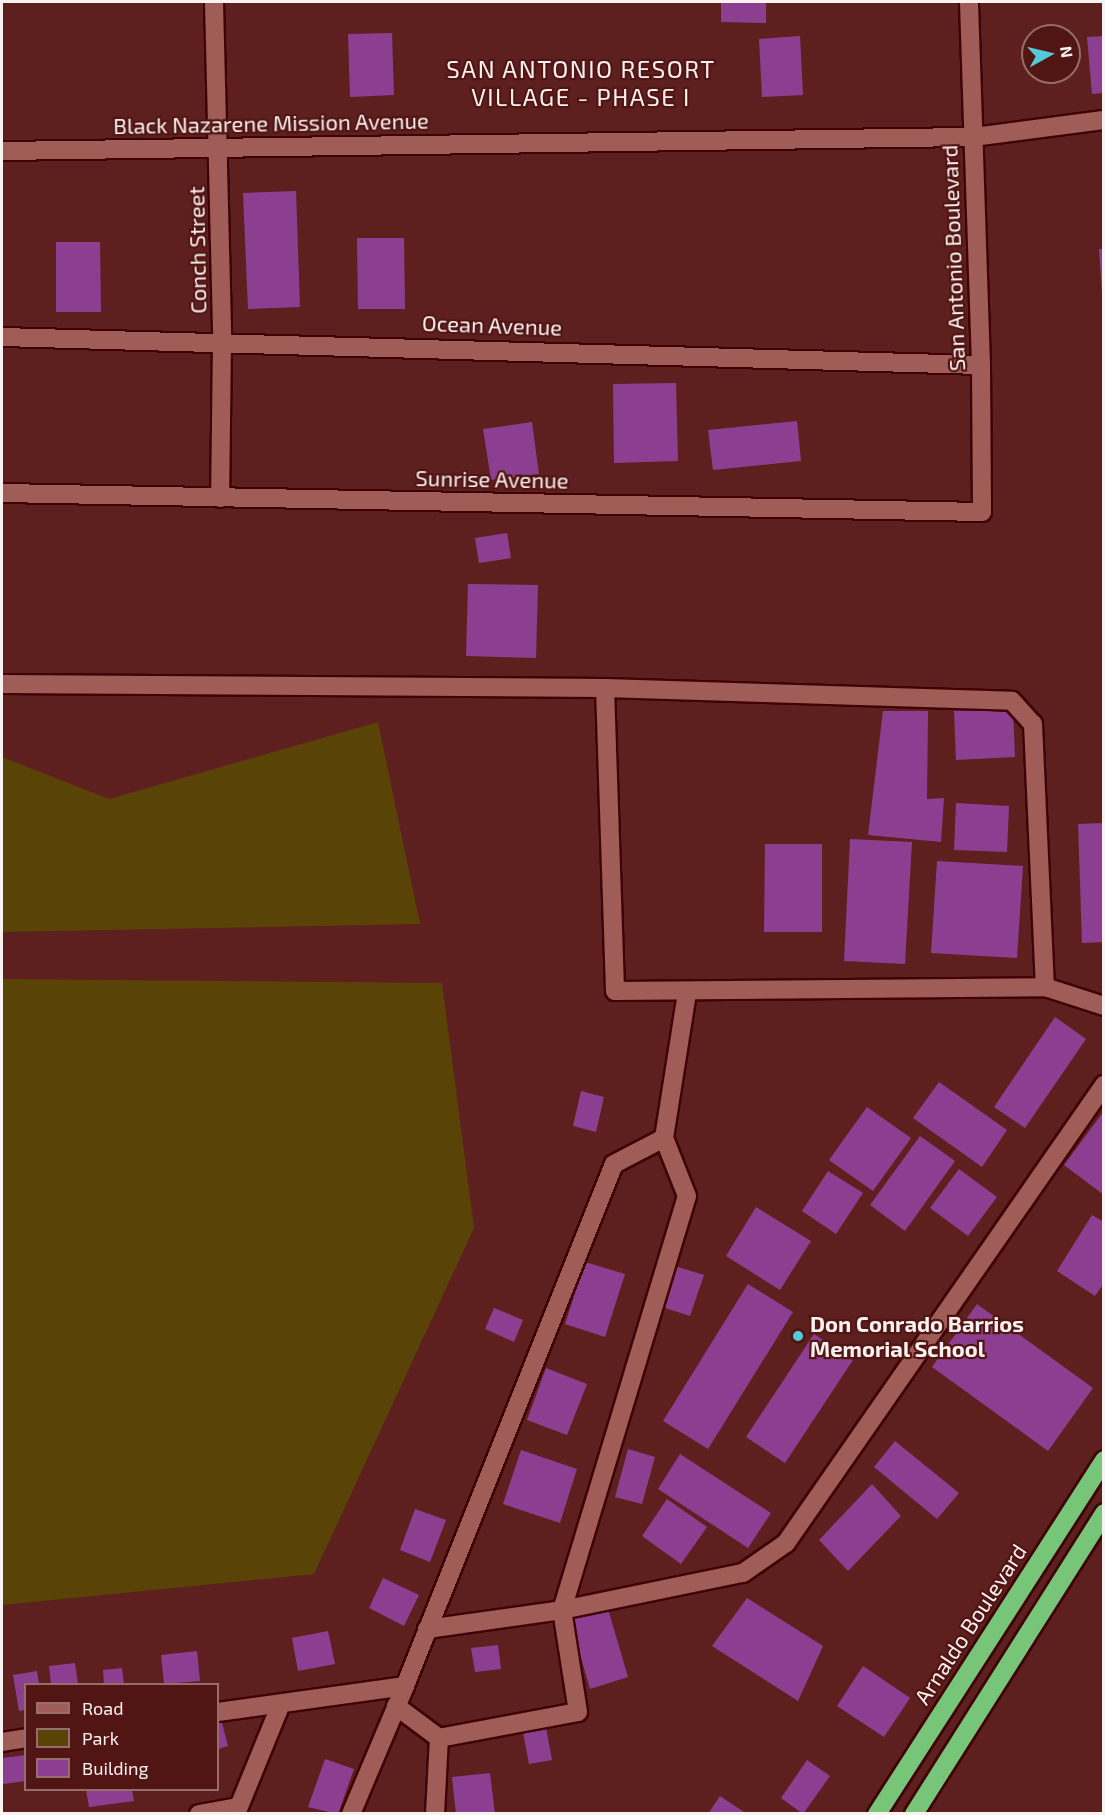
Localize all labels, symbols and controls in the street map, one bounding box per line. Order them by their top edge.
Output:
north arrow [1021,24,1081,84]
text: N [1057,45,1078,59]
district label: SAN ANTONIO RESORT VILLAGE - PHASE I [446,55,716,111]
street label: Black Nazarene Mission Avenue [113,107,429,139]
street label: San Antonio Boulevard [936,144,970,372]
street label: Conch Street [183,186,211,314]
street label: Ocean Avenue [421,309,563,341]
street label: Sunrise Avenue [415,464,569,494]
place label: Don Conrado Barrios Memorial School [810,1310,1024,1362]
marker: Don Conrado Barrios Memorial School [791,1329,805,1343]
street label: Arnaldo Boulevard [908,1539,1032,1709]
legend [24,1683,219,1791]
text: Road [82,1697,123,1719]
text: Park [82,1727,119,1749]
text: Building [82,1757,149,1779]

